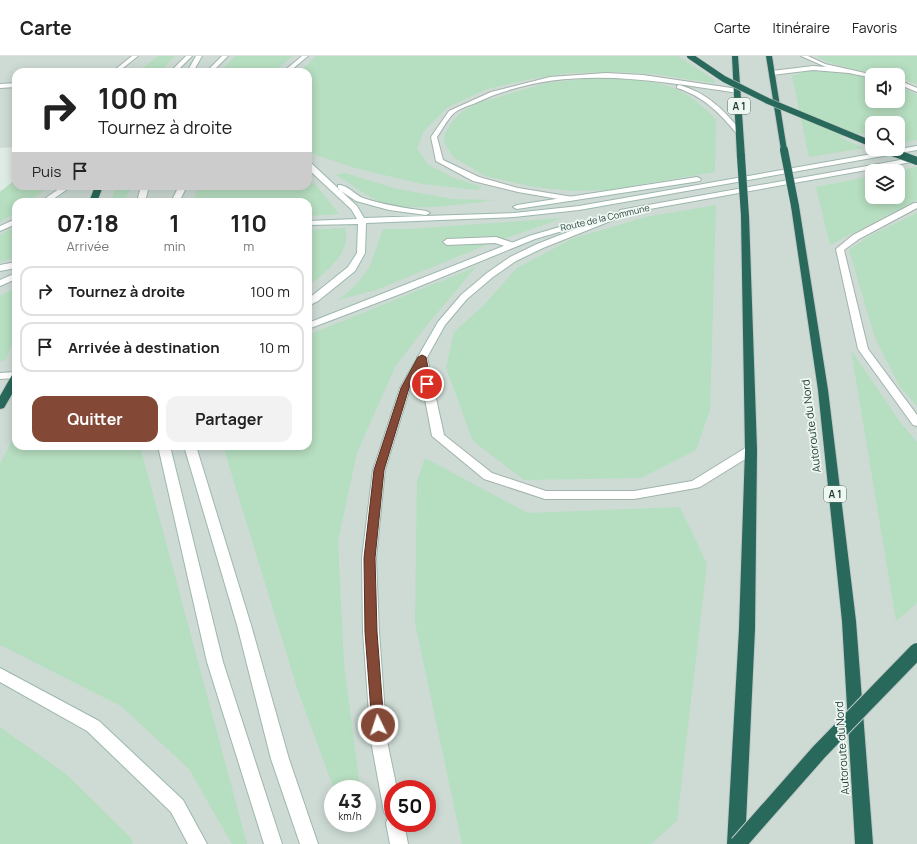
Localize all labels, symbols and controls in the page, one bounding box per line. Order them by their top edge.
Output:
text: Carte [20,15,72,41]
text: Carte [714,18,750,37]
text: Itinéraire [772,18,830,37]
text: Favoris [852,18,897,37]
map controls [865,68,905,204]
button: sound [865,68,905,108]
text: 100 m [98,79,178,117]
icon: right [32,84,84,136]
road number: A 1 [728,98,750,114]
text: Tournez à droite [98,115,232,139]
button: search [865,116,905,156]
icon: arrive [69,160,91,182]
text: Puis [32,161,61,182]
button: layers [865,164,905,204]
street label: Route de la Commune [559,201,651,234]
text: 07:18 [57,206,119,239]
text: 1 [169,206,180,239]
text: 110 [230,206,267,239]
text: Arrivée [67,237,109,255]
text: min [164,237,185,255]
text: m [243,237,254,255]
icon: right [34,280,56,302]
text: Tournez à droite [68,281,185,302]
text: 100 m [250,281,290,302]
icon: arrive [34,336,56,358]
text: Arrivée à destination [68,337,220,358]
text: 10 m [259,337,290,358]
pin [410,367,444,401]
icon: arrive [416,373,438,395]
street label: Autoroute du Nord [797,379,824,473]
button: Quitter [32,396,158,442]
button: Partager [166,396,292,442]
road number: A 1 [824,486,846,502]
street label: Autoroute du Nord [831,701,852,795]
position arrow [357,704,399,746]
speed limit sign: 50 [384,780,436,832]
text: 43 [338,787,362,814]
text: km/h [338,809,362,823]

